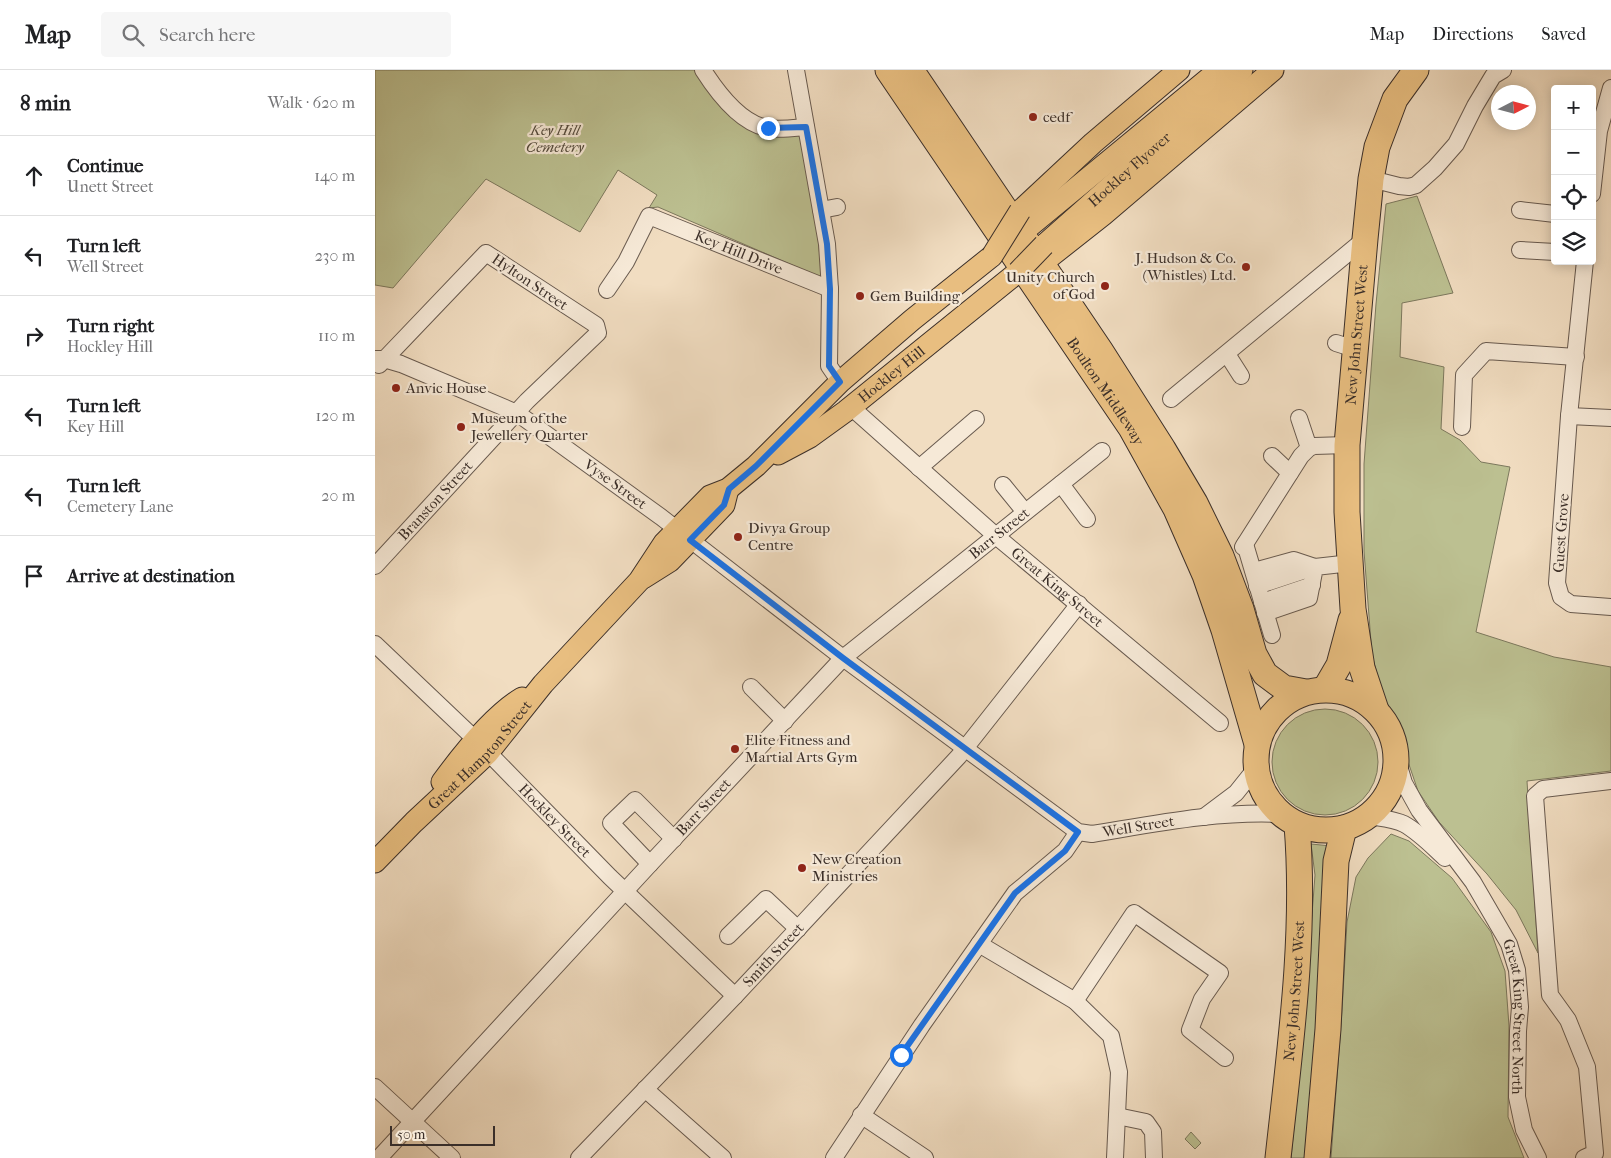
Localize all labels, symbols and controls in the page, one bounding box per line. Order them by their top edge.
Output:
search box [101,12,451,57]
text: Map [25,21,71,49]
icon: search [119,21,147,49]
text: Search here [159,24,255,46]
text: Map [1370,24,1404,45]
text: Directions [1432,24,1513,45]
text: Saved [1541,24,1586,45]
north arrow [1491,85,1536,130]
map controls [1551,85,1596,265]
button: + [1551,85,1596,130]
text: 8 min [20,91,71,115]
text: Walk · 620 m [268,93,355,112]
place label: cedf [1043,108,1073,126]
marker: cedf [1027,111,1039,123]
route end [757,117,780,140]
park label: Key Hill Cemetery [526,121,585,156]
street label: Hockley Flyover [1084,128,1175,211]
button: − [1551,130,1596,175]
text: Continue [67,155,143,177]
icon: ahead [20,162,48,190]
text: 140 m [314,166,355,185]
button: locate [1551,175,1596,220]
text: Unett Street [67,177,154,196]
button: layers [1551,220,1596,265]
street label: Key Hill Drive [692,226,786,278]
text: Turn left [67,235,141,257]
icon: left [20,242,48,270]
text: 230 m [315,246,355,265]
place label: J. Hudson & Co. (Whistles) Ltd. [1134,249,1236,284]
street label: Hylton Street [489,250,572,314]
text: Well Street [67,257,144,276]
marker: J. Hudson & Co. (Whistles) Ltd. [1240,261,1252,273]
street label: New John Street West [1342,263,1372,406]
place label: Unity Church of God [1006,268,1096,303]
marker: Unity Church of God [1099,280,1111,292]
place label: Gem Building [870,287,961,305]
marker: Gem Building [854,290,866,302]
text: Turn right [67,315,154,337]
icon: right [20,322,48,350]
text: 110 m [318,326,355,345]
street label: Boulton Middleway [1063,334,1148,449]
text: Hockley Hill [67,337,153,356]
street label: Hockley Hill [854,342,928,407]
place label: Anvic House [405,379,487,397]
marker: Anvic House [390,382,402,394]
text: Turn left [67,395,141,417]
icon: left [20,402,48,430]
text: 120 m [316,406,355,425]
place label: Museum of the Jewellery Quarter [470,409,588,444]
text: Key Hill [67,417,124,436]
marker: Museum of the Jewellery Quarter [455,421,467,433]
street label: Vyse Street [580,455,651,513]
street label: Branston Street [394,457,477,544]
text: Turn left [67,475,141,497]
icon: left [20,482,48,510]
text: 20 m [321,486,355,505]
street label: Guest Grove [1549,492,1573,573]
text: Cemetery Lane [67,497,173,516]
street label: Barr Street [965,503,1033,563]
place label: Divya Group Centre [748,519,830,554]
marker: Divya Group Centre [732,531,744,543]
street label: Great King Street [1008,544,1108,631]
icon: arrive [20,562,48,590]
text: Arrive at destination [67,565,235,587]
street label: Great Hampton Street [424,696,536,813]
place label: Elite Fitness and Martial Arts Gym [745,731,858,766]
marker: Elite Fitness and Martial Arts Gym [729,743,741,755]
street label: Barr Street [672,774,735,840]
street label: Hockley Street [515,780,595,861]
street label: Well Street [1100,812,1176,841]
place label: New Creation Ministries [812,850,902,885]
marker: New Creation Ministries [796,862,808,874]
street label: Smith Street [739,919,808,991]
street label: New John Street West [1280,920,1308,1062]
street label: Great King Street North [1499,937,1529,1095]
route start [890,1044,913,1067]
scale bar [390,1123,495,1146]
text: 50 m [397,1126,425,1143]

